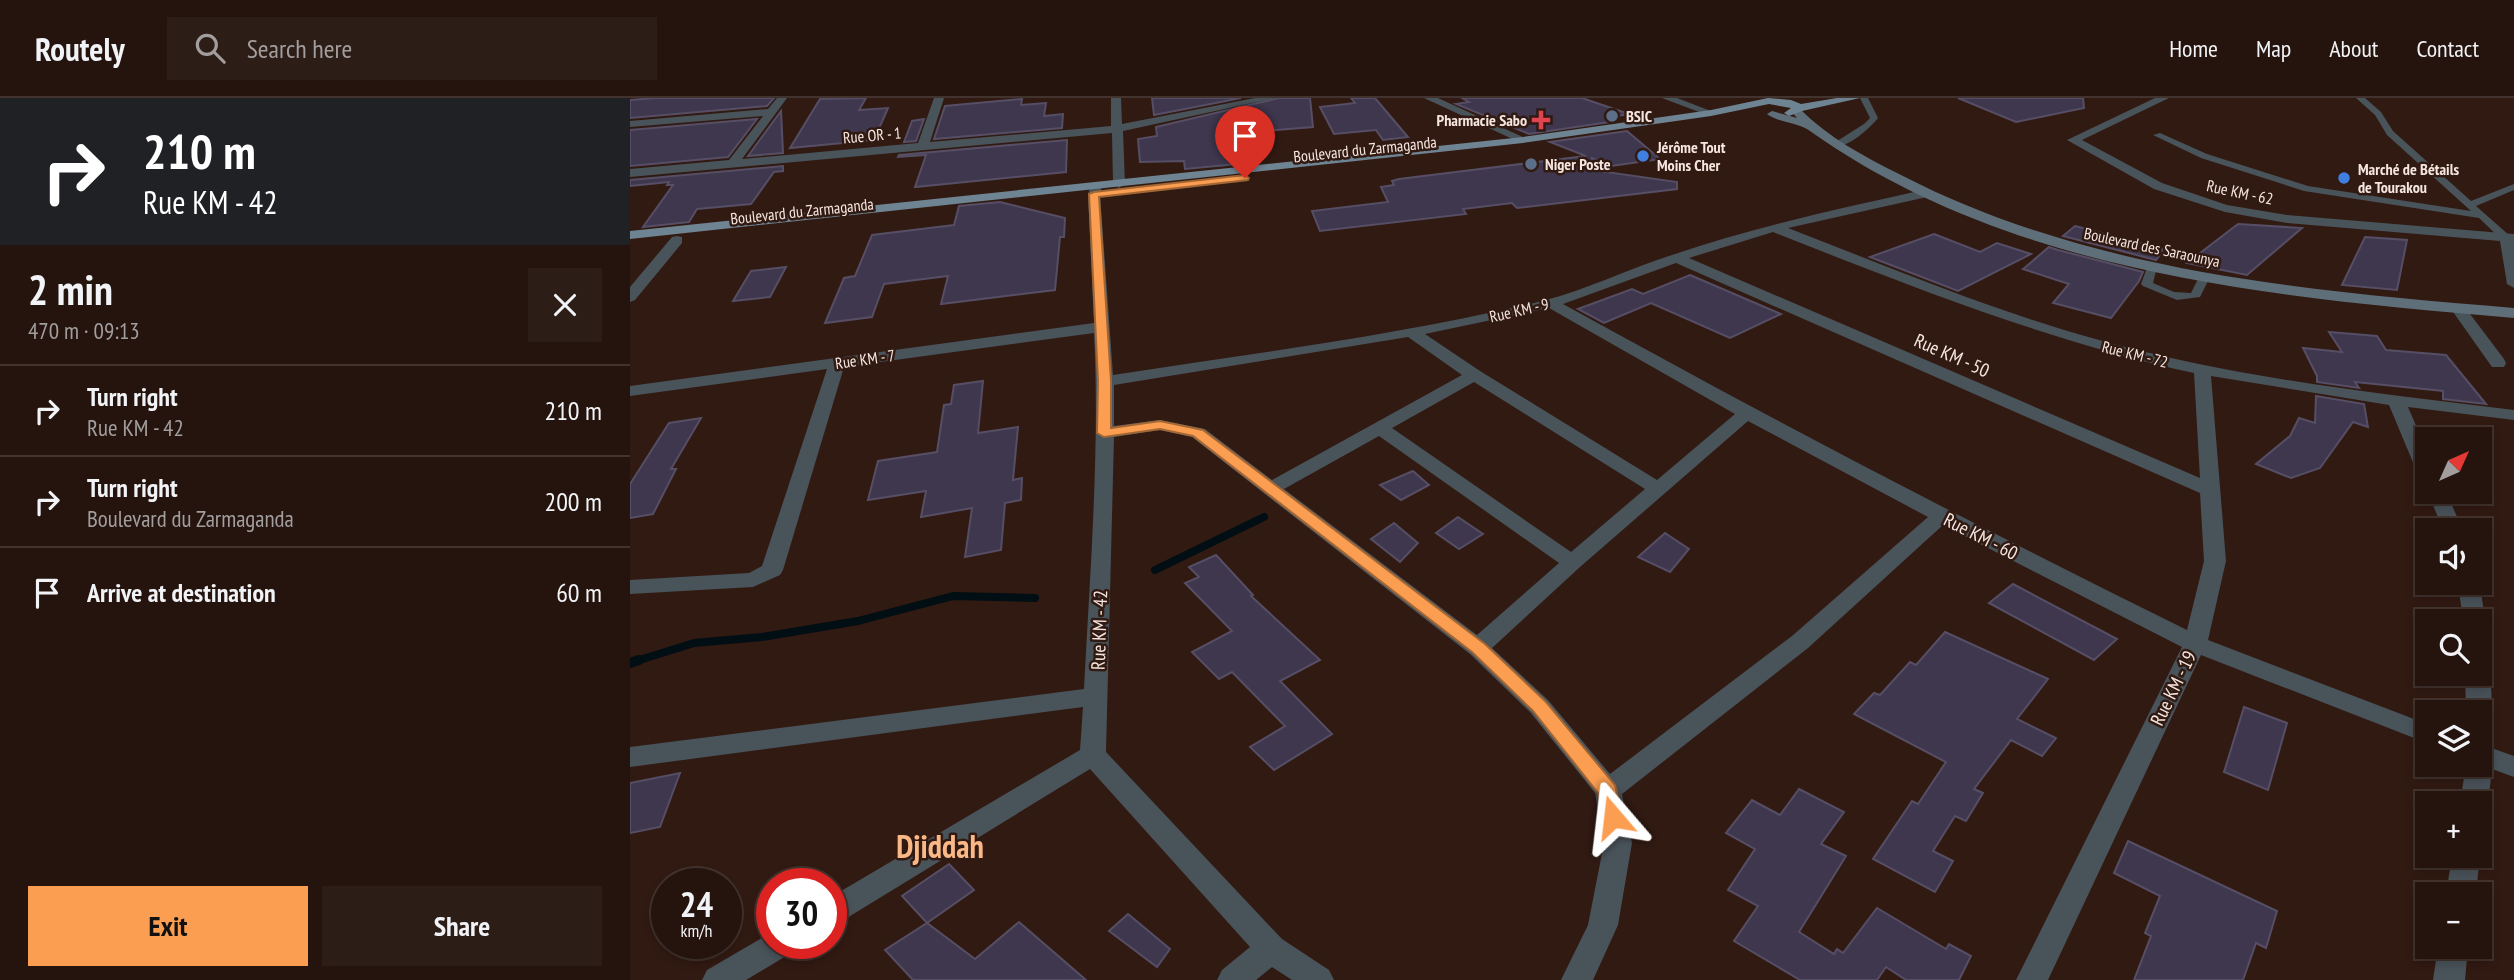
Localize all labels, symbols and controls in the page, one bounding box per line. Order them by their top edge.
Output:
search box [167,17,657,80]
text: Routely [35,27,125,70]
icon: search [191,29,229,67]
text: Search here [247,32,352,65]
text: Home [2169,33,2218,64]
text: Map [2256,33,2291,64]
text: About [2329,33,2378,64]
text: Contact [2416,33,2479,64]
pin [1215,106,1275,178]
place label: BSIC [1626,106,1653,126]
marker: BSIC [1604,108,1620,124]
place label: Pharmacie Sabo [1437,110,1527,130]
marker: Pharmacie Sabo [1533,112,1549,128]
icon: arrive [1226,117,1264,155]
text: 210 m [143,119,256,183]
street label: Rue OR - 1 [842,122,902,148]
icon: right [28,126,119,217]
street label: Boulevard du Zarmaganda [1292,132,1438,166]
place label: Jérôme Tout Moins Cher [1656,137,1726,175]
marker: Jérôme Tout Moins Cher [1635,148,1651,164]
place label: Niger Poste [1545,154,1611,174]
marker: Niger Poste [1523,156,1539,172]
place label: Marché de Bétails de Tourakou [2358,159,2460,197]
marker: Marché de Bétails de Tourakou [2336,170,2352,186]
street label: Rue KM - 62 [2205,175,2275,209]
text: Rue KM - 42 [143,181,278,223]
street label: Boulevard du Zarmaganda [729,194,875,228]
street label: Boulevard des Saraounya [2082,223,2222,271]
text: 2 min [28,262,113,317]
button: close [528,268,602,342]
street label: Rue KM - 9 [1487,293,1551,327]
text: 470 m · 09:13 [28,316,140,345]
street label: Rue KM - 50 [1911,328,1993,382]
street label: Rue KM - 72 [2100,336,2170,372]
street label: Rue KM - 7 [834,345,896,373]
text: Turn right [87,380,178,413]
icon: right [28,392,66,430]
text: 210 m [544,394,602,427]
text: Rue KM - 42 [87,413,184,442]
north arrow [2415,427,2492,504]
map controls [2415,427,2492,959]
text: Turn right [87,471,178,504]
icon: right [28,483,66,521]
text: 200 m [544,485,602,518]
text: Boulevard du Zarmaganda [87,504,294,533]
street label: Rue KM - 60 [1940,507,2022,565]
button: sound [2415,518,2492,595]
icon: arrive [28,574,66,612]
text: Arrive at destination [87,576,276,609]
text: 60 m [556,576,602,609]
street label: Rue KM - 42 [1086,590,1112,670]
button: search [2415,609,2492,686]
street label: Rue KM - 19 [2145,647,2201,729]
button: layers [2415,700,2492,777]
position arrow [1576,780,1650,854]
button: + [2415,791,2492,868]
district label: Djiddah [896,825,984,867]
speed limit sign: 30 [756,868,847,959]
text: 24 [680,881,713,927]
button: − [2415,882,2492,959]
button: Exit [28,886,308,966]
button: Share [322,886,602,966]
text: km/h [681,919,712,942]

